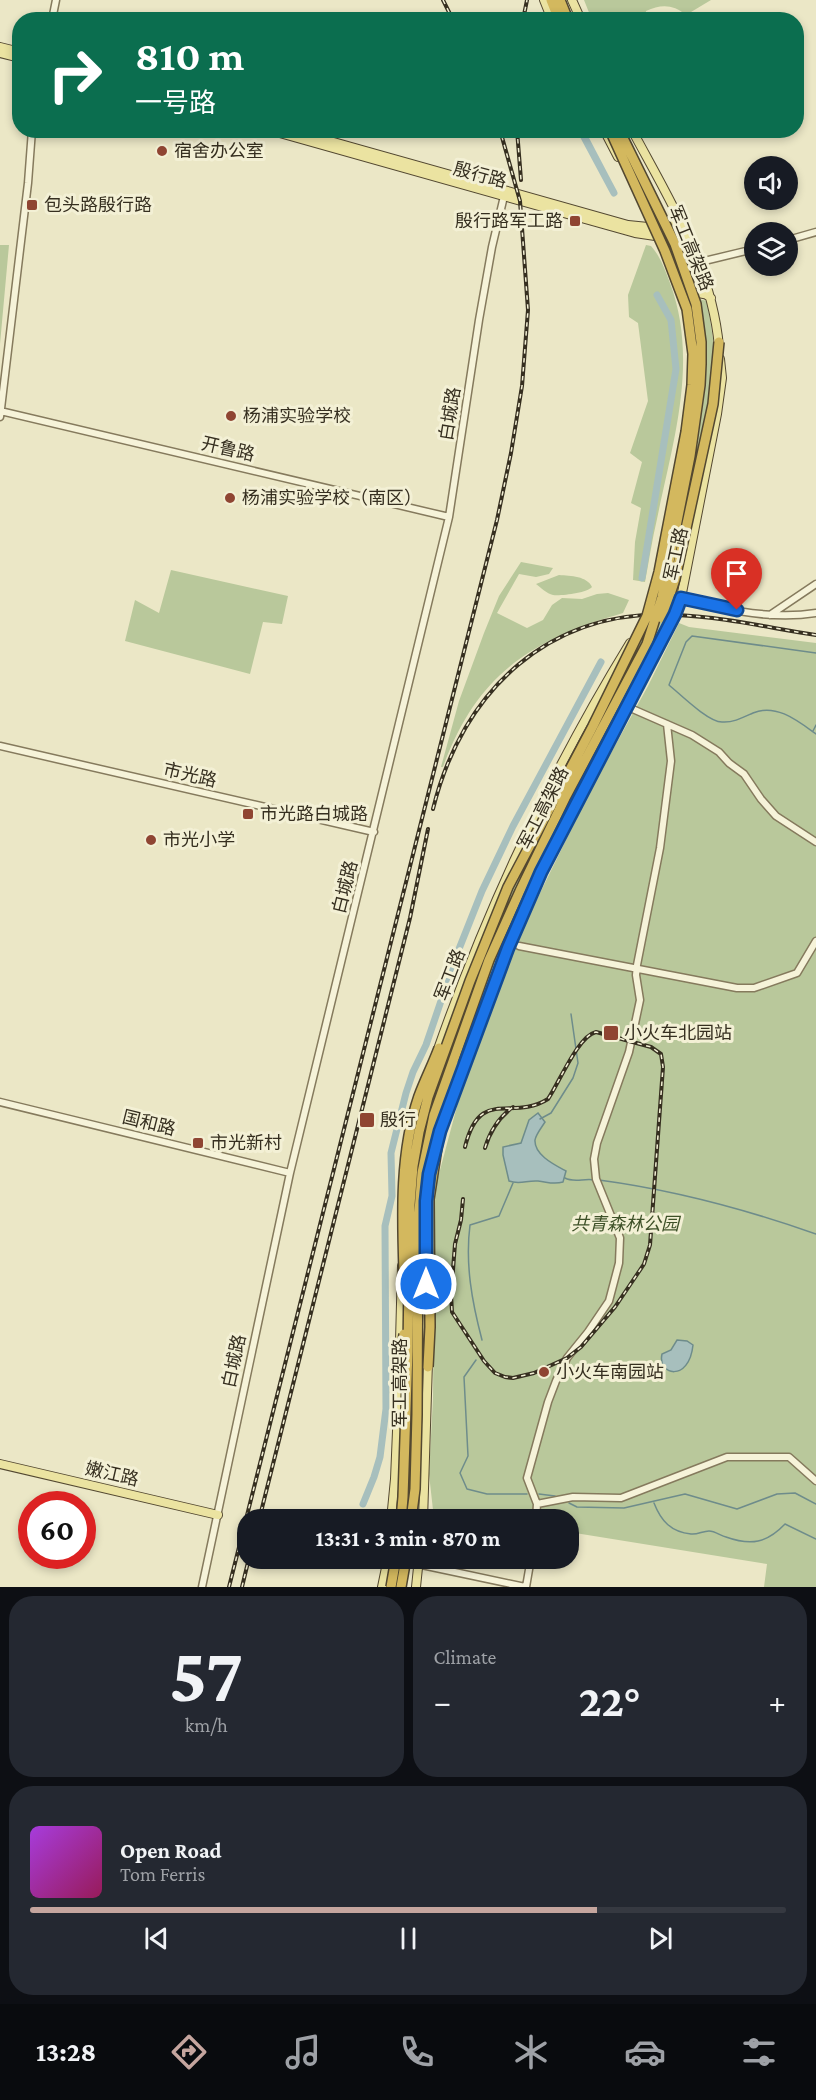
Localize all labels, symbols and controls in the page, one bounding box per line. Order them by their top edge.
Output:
text: 810 m [135,32,244,79]
icon: right [36,36,114,114]
text: 一号路 [135,88,216,118]
place label: 宿舍办公室 [174,141,264,161]
marker: 宿舍办公室 [155,144,169,158]
map controls [744,156,798,276]
button: sound [744,156,798,210]
street label: 殷行路 [451,158,509,192]
place label: 包头路殷行路 [44,195,152,215]
marker: 包头路殷行路 [25,198,39,212]
street label: 军工高架路 [665,203,717,293]
place label: 殷行路军工路 [455,211,563,231]
marker: 殷行路军工路 [568,214,582,228]
button: layers [744,222,798,276]
street label: 白城路 [436,386,464,442]
place label: 杨浦实验学校 [243,406,351,426]
marker: 杨浦实验学校 [224,409,238,423]
street label: 开鲁路 [199,433,257,465]
place label: 杨浦实验学校（南区） [242,488,422,508]
marker: 杨浦实验学校（南区） [223,491,237,505]
street label: 军工路 [661,526,691,582]
pin [711,548,762,610]
icon: arrive [720,557,753,590]
street label: 市光路 [161,759,219,791]
street label: 军工高架路 [514,763,572,853]
place label: 市光路白城路 [260,804,368,824]
marker: 市光路白城路 [241,807,255,821]
place label: 市光小学 [163,830,235,850]
marker: 市光小学 [144,833,158,847]
street label: 白城路 [329,858,361,916]
street label: 军工路 [431,946,469,1004]
place label: 小火车北园站 [624,1023,732,1043]
marker: 小火车北园站 [602,1024,620,1042]
street label: 国和路 [120,1107,178,1139]
place label: 殷行 [380,1110,416,1130]
marker: 殷行 [358,1111,376,1129]
place label: 市光新村 [210,1133,282,1153]
marker: 市光新村 [191,1136,205,1150]
park label: 共青森林公园 [571,1214,682,1234]
position arrow [394,1252,458,1316]
street label: 白城路 [219,1333,249,1389]
street label: 军工高架路 [390,1338,410,1428]
place label: 小火车南园站 [556,1362,664,1382]
marker: 小火车南园站 [537,1365,551,1379]
street label: 嫩江路 [83,1458,141,1490]
speed limit sign: 60 [18,1491,96,1569]
text: 13:31 · 3 min · 870 m [316,1526,500,1551]
text: 57 [169,1631,243,1718]
text: Climate [434,1646,496,1668]
text: 22° [579,1676,641,1726]
text: − [434,1683,451,1720]
text: + [769,1683,786,1720]
text: km/h [185,1714,228,1736]
text: Open Road [120,1838,222,1863]
text: Tom Ferris [120,1863,205,1885]
icon: previous [140,1922,173,1955]
icon: pause [392,1922,425,1955]
icon: next [644,1922,677,1955]
icon: directions [168,2031,210,2073]
icon: music [282,2031,324,2073]
icon: phone [396,2031,438,2073]
icon: climate [510,2031,552,2073]
icon: car [624,2031,666,2073]
icon: filters [738,2031,780,2073]
text: 13:28 [36,2037,96,2067]

